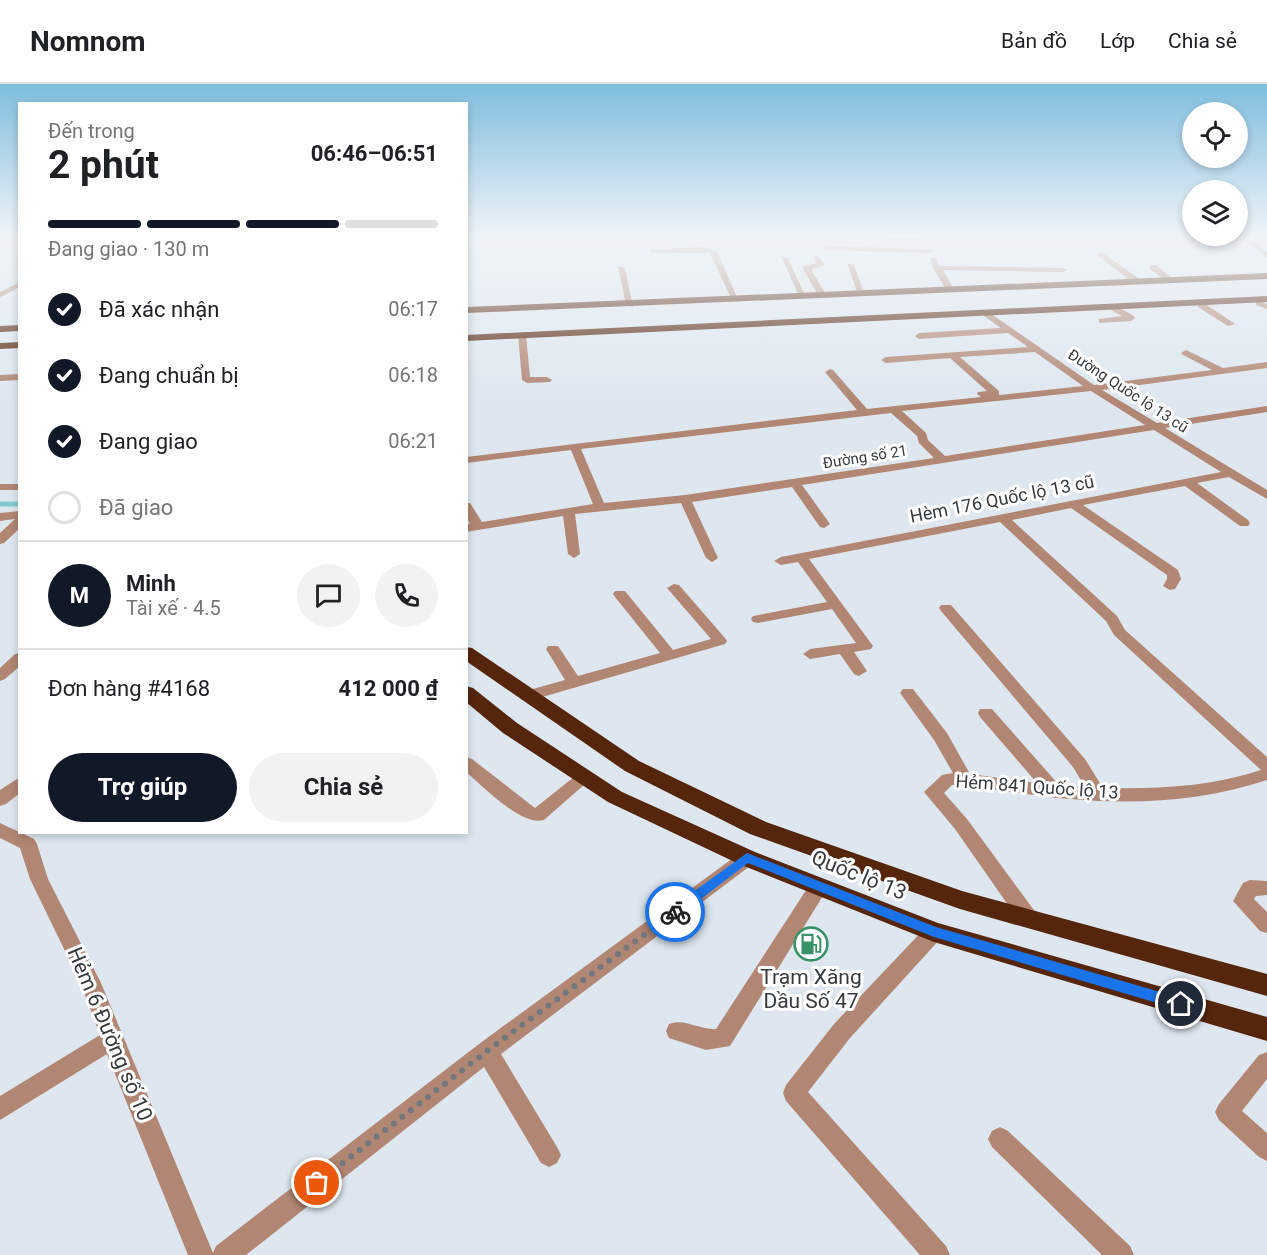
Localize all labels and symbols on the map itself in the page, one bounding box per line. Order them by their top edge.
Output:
street label: Đường Quốc lộ 13 cũ [1065,345,1191,437]
street label: Đường số 21 [821,441,909,473]
street label: Hèm 176 Quốc lộ 13 cũ [908,470,1096,527]
street label: Hẻm 841 Quốc lộ 13 [955,770,1119,803]
street label: Quốc lộ 13 [808,845,910,905]
courier [645,882,705,942]
fuel station icon: Trạm Xăng Dầu Số 47 [793,926,829,962]
street label: Hẻm 6 Đường số 10 [63,944,157,1124]
place label: Trạm Xăng Dầu Số 47 [760,965,862,1013]
pin [1155,978,1206,1029]
pin [291,1157,342,1208]

